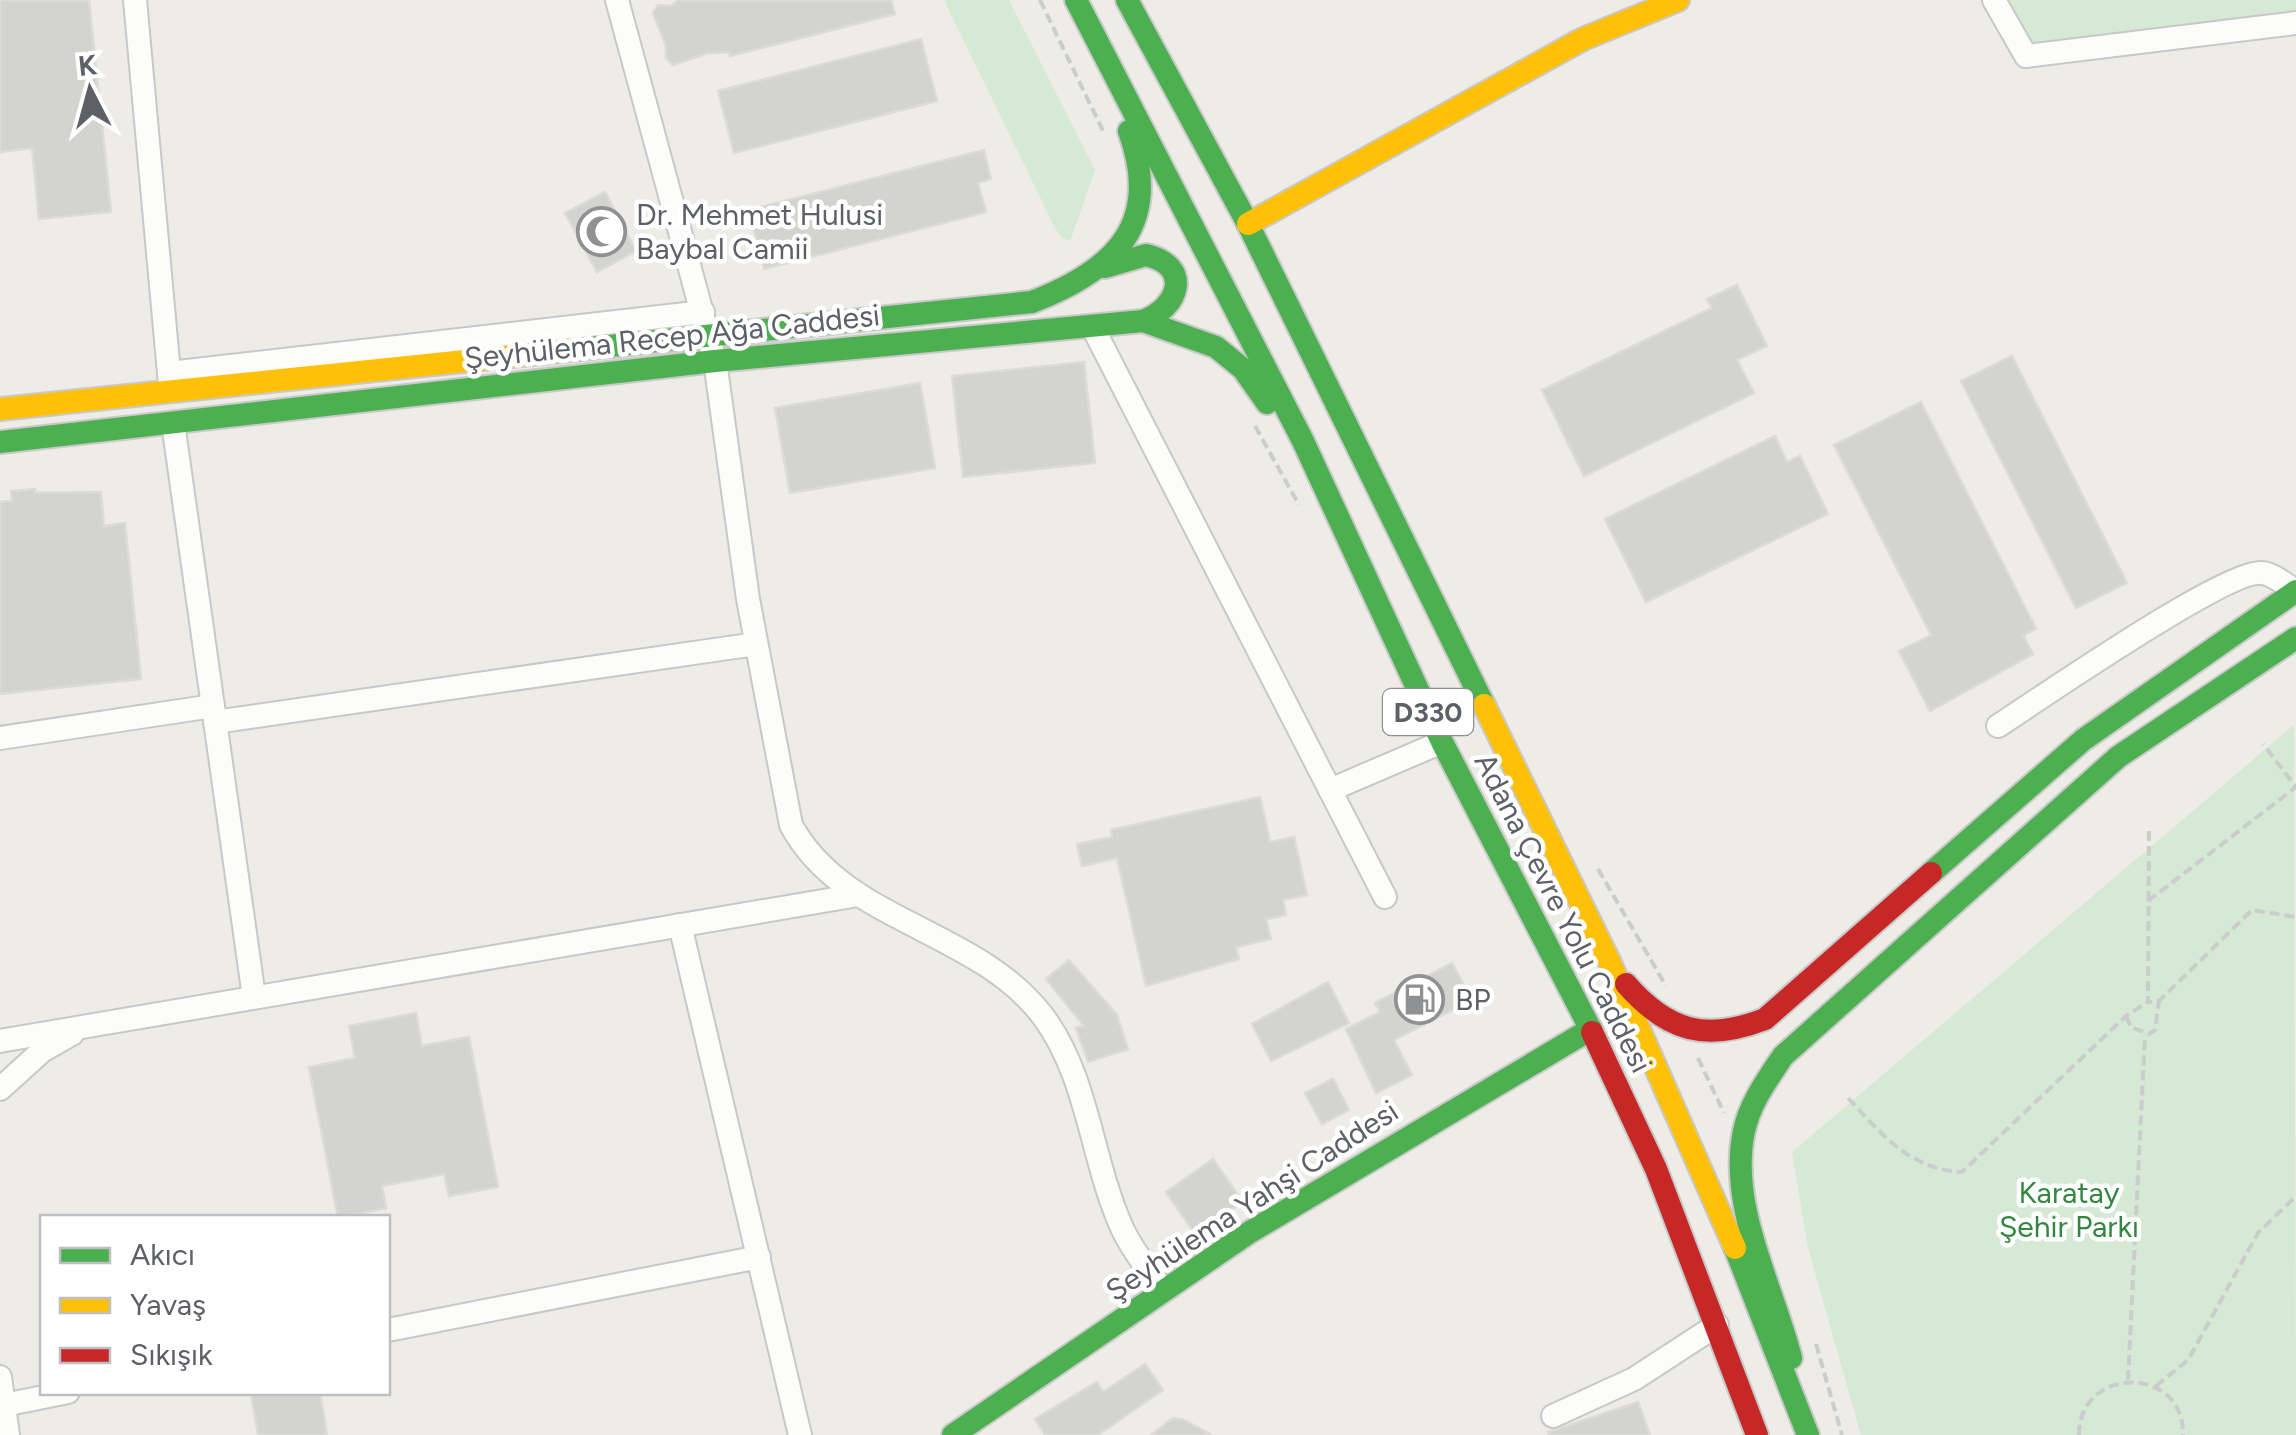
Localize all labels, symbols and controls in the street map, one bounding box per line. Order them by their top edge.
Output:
north arrow [40,40,140,140]
text: K [76,47,99,83]
place label: Dr. Mehmet Hulusi Baybal Camii [636,196,883,267]
mosque icon: Dr. Mehmet Hulusi Baybal Camii [575,206,627,258]
street label: Şeyhülema Recep Ağa Caddesi [462,296,882,377]
road number: D330 [1383,689,1473,735]
street label: Adana Çevre Yolu Caddesi [1467,747,1660,1079]
fuel station icon: BP [1394,974,1446,1026]
place label: BP [1455,981,1491,1018]
street label: Şeyhülema Yahşi Caddesi [1099,1092,1405,1309]
park label: Karatay Şehir Parkı [1999,1174,2139,1245]
legend [40,1215,390,1395]
text: Akıcı [130,1236,195,1273]
text: Yavaş [130,1286,206,1323]
text: Sıkışık [130,1336,213,1373]

